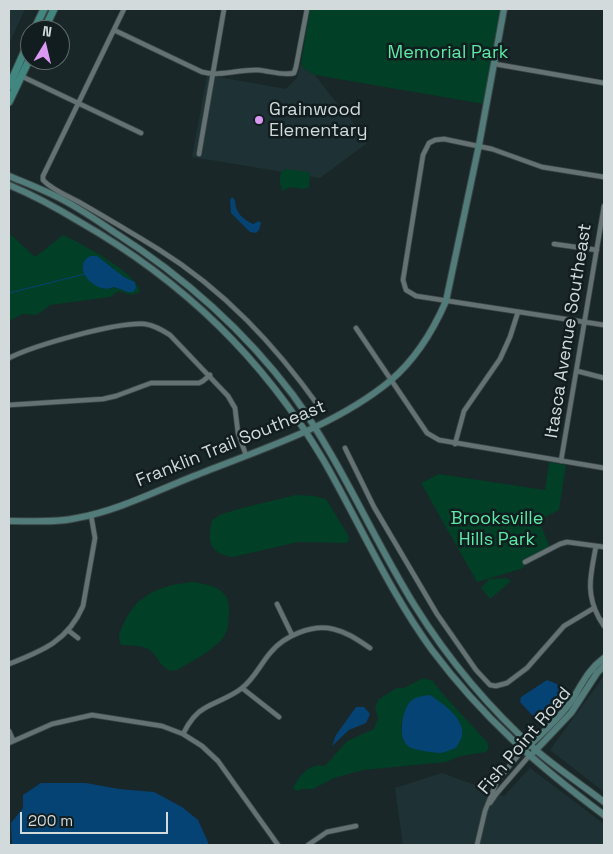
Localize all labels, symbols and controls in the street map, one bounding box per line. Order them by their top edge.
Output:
north arrow [20,20,70,70]
text: N [41,22,53,41]
park label: Memorial Park [388,42,508,64]
place label: Grainwood Elementary [269,99,367,142]
marker: Grainwood Elementary [253,114,265,126]
street label: Itasca Avenue Southeast [541,222,597,440]
street label: Franklin Trail Southeast [133,396,329,492]
park label: Brooksville Hills Park [451,508,543,550]
street label: Fish Point Road [474,683,576,799]
scale bar [22,802,170,834]
text: 200 m [28,811,73,830]

